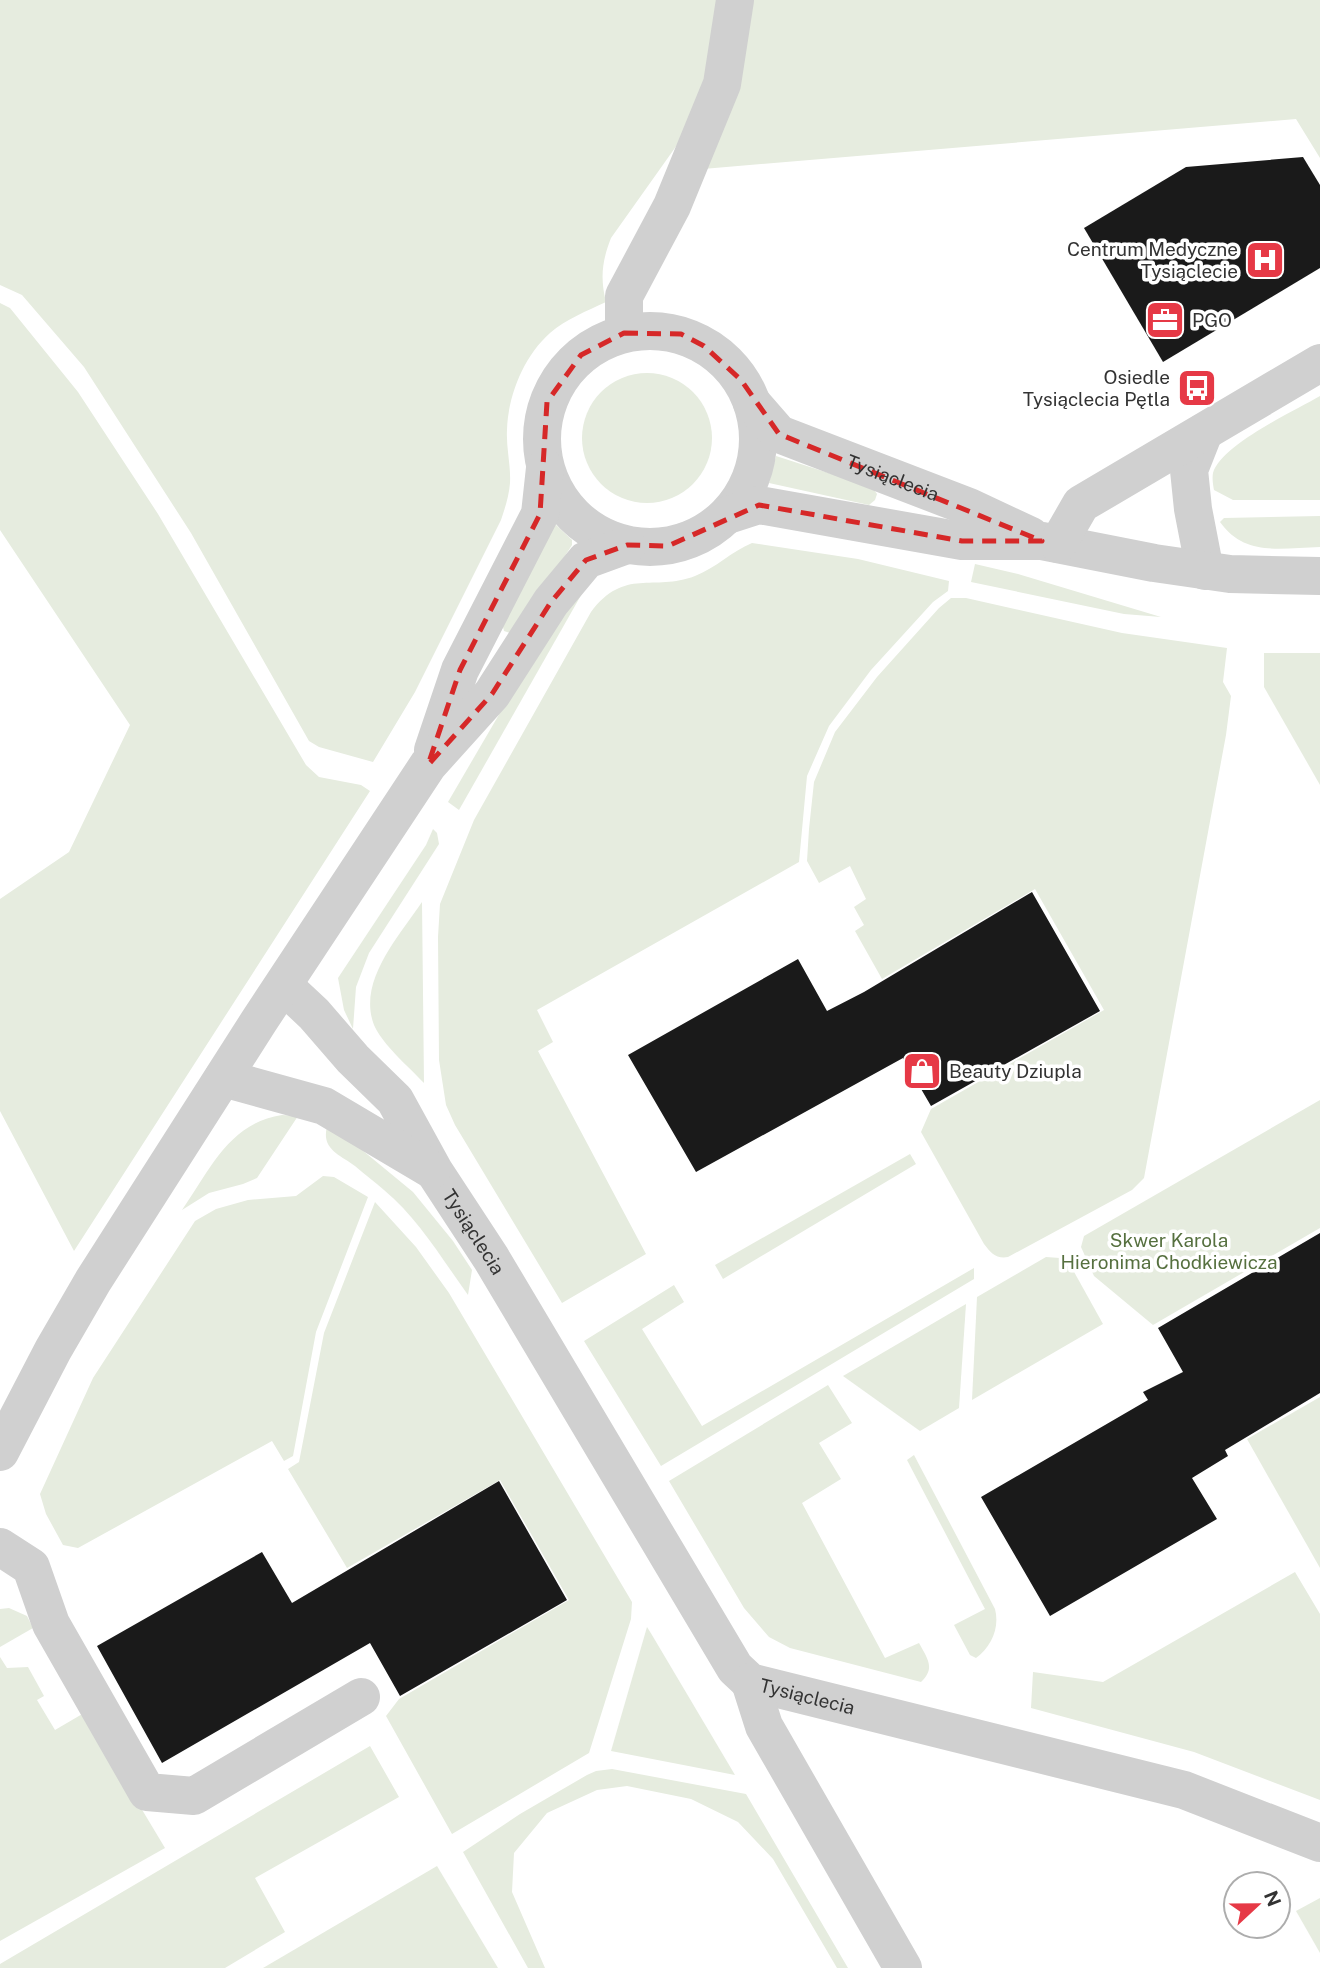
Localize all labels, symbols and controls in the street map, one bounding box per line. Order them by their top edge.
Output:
place label: Centrum Medyczne Tysiąclecie [1067,238,1238,282]
hospital icon: Centrum Medyczne Tysiąclecie [1244,239,1286,281]
office icon: PGO [1144,299,1186,341]
place label: PGO [1192,309,1232,331]
place label: Osiedle Tysiąclecia Pętla [1023,366,1170,410]
bus stop icon: Osiedle Tysiąclecia Pętla [1176,367,1218,409]
street label: Tysiąclecia [844,450,942,505]
shop icon: Beauty Dziupla [901,1050,943,1092]
place label: Beauty Dziupla [949,1060,1082,1082]
street label: Tysiąclecia [438,1185,509,1278]
park label: Skwer Karola Hieronima Chodkiewicza [1061,1229,1277,1273]
street label: Tysiąclecia [758,1674,857,1719]
north arrow [1222,1870,1292,1940]
text: N [1260,1888,1286,1910]

